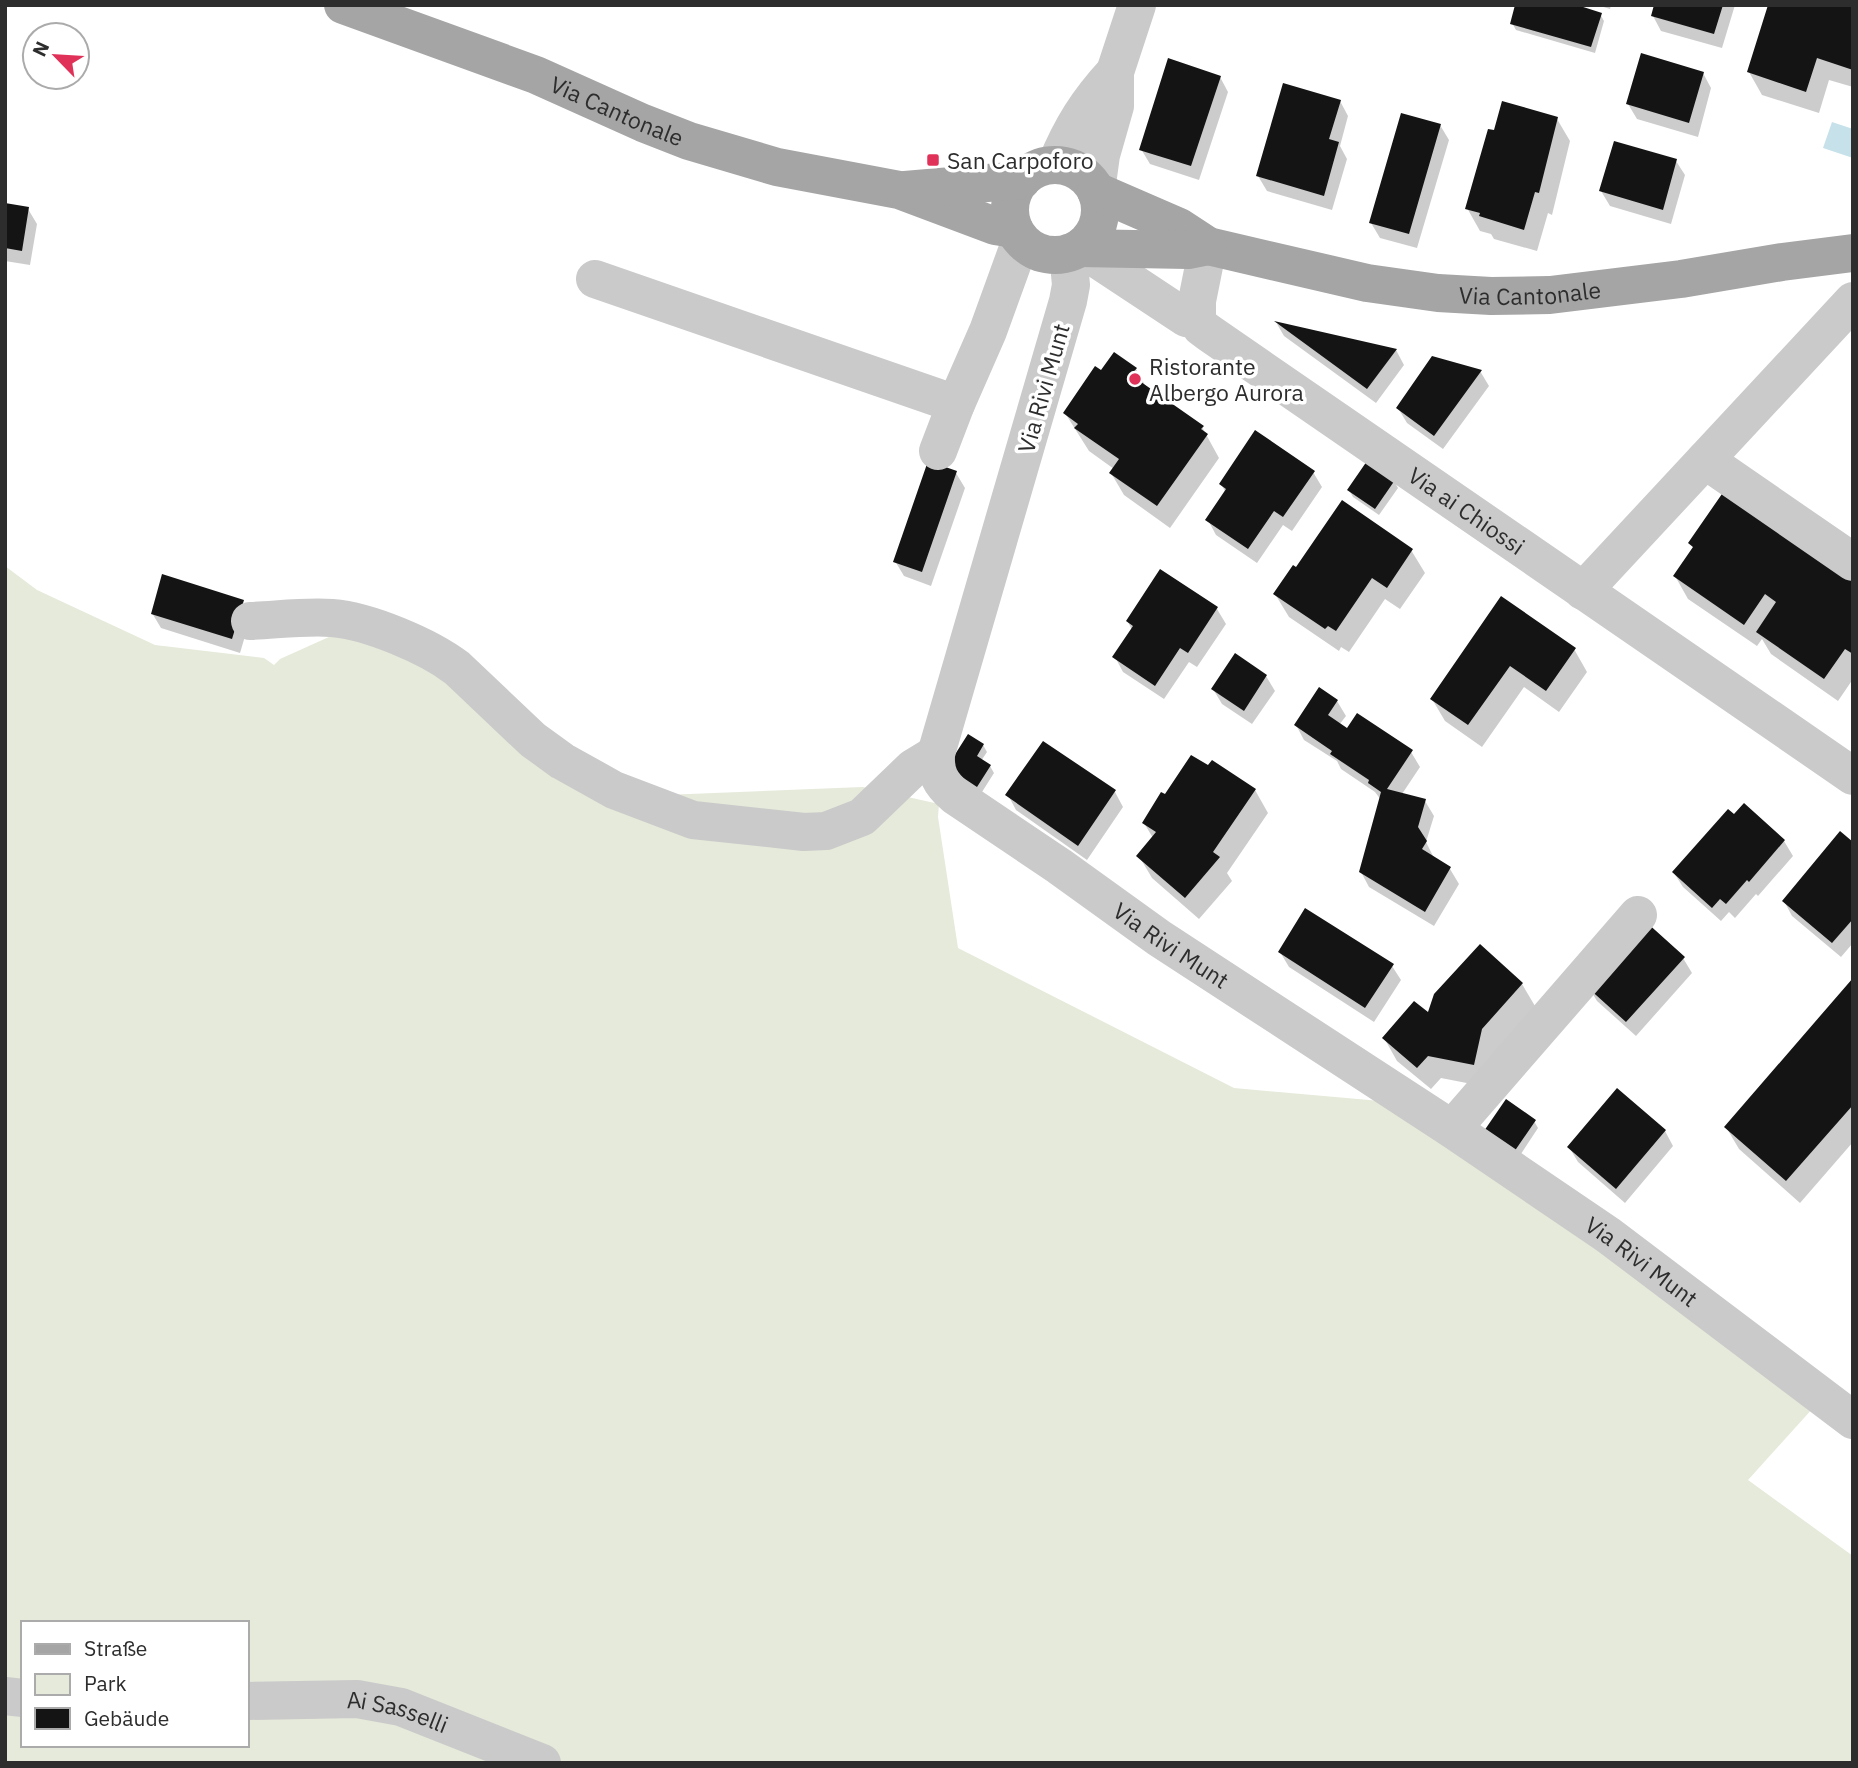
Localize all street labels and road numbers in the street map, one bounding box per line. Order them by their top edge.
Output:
street label: Via Cantonale [546,68,688,152]
street label: Via Cantonale [1458,274,1602,311]
street label: Via Rivi Munt [1010,320,1076,456]
street label: Via ai Chiossi [1403,460,1531,561]
street label: Via Rivi Munt [1107,895,1235,995]
street label: Via Rivi Munt [1580,1209,1704,1313]
street label: Ai Sasselli [346,1684,453,1739]

